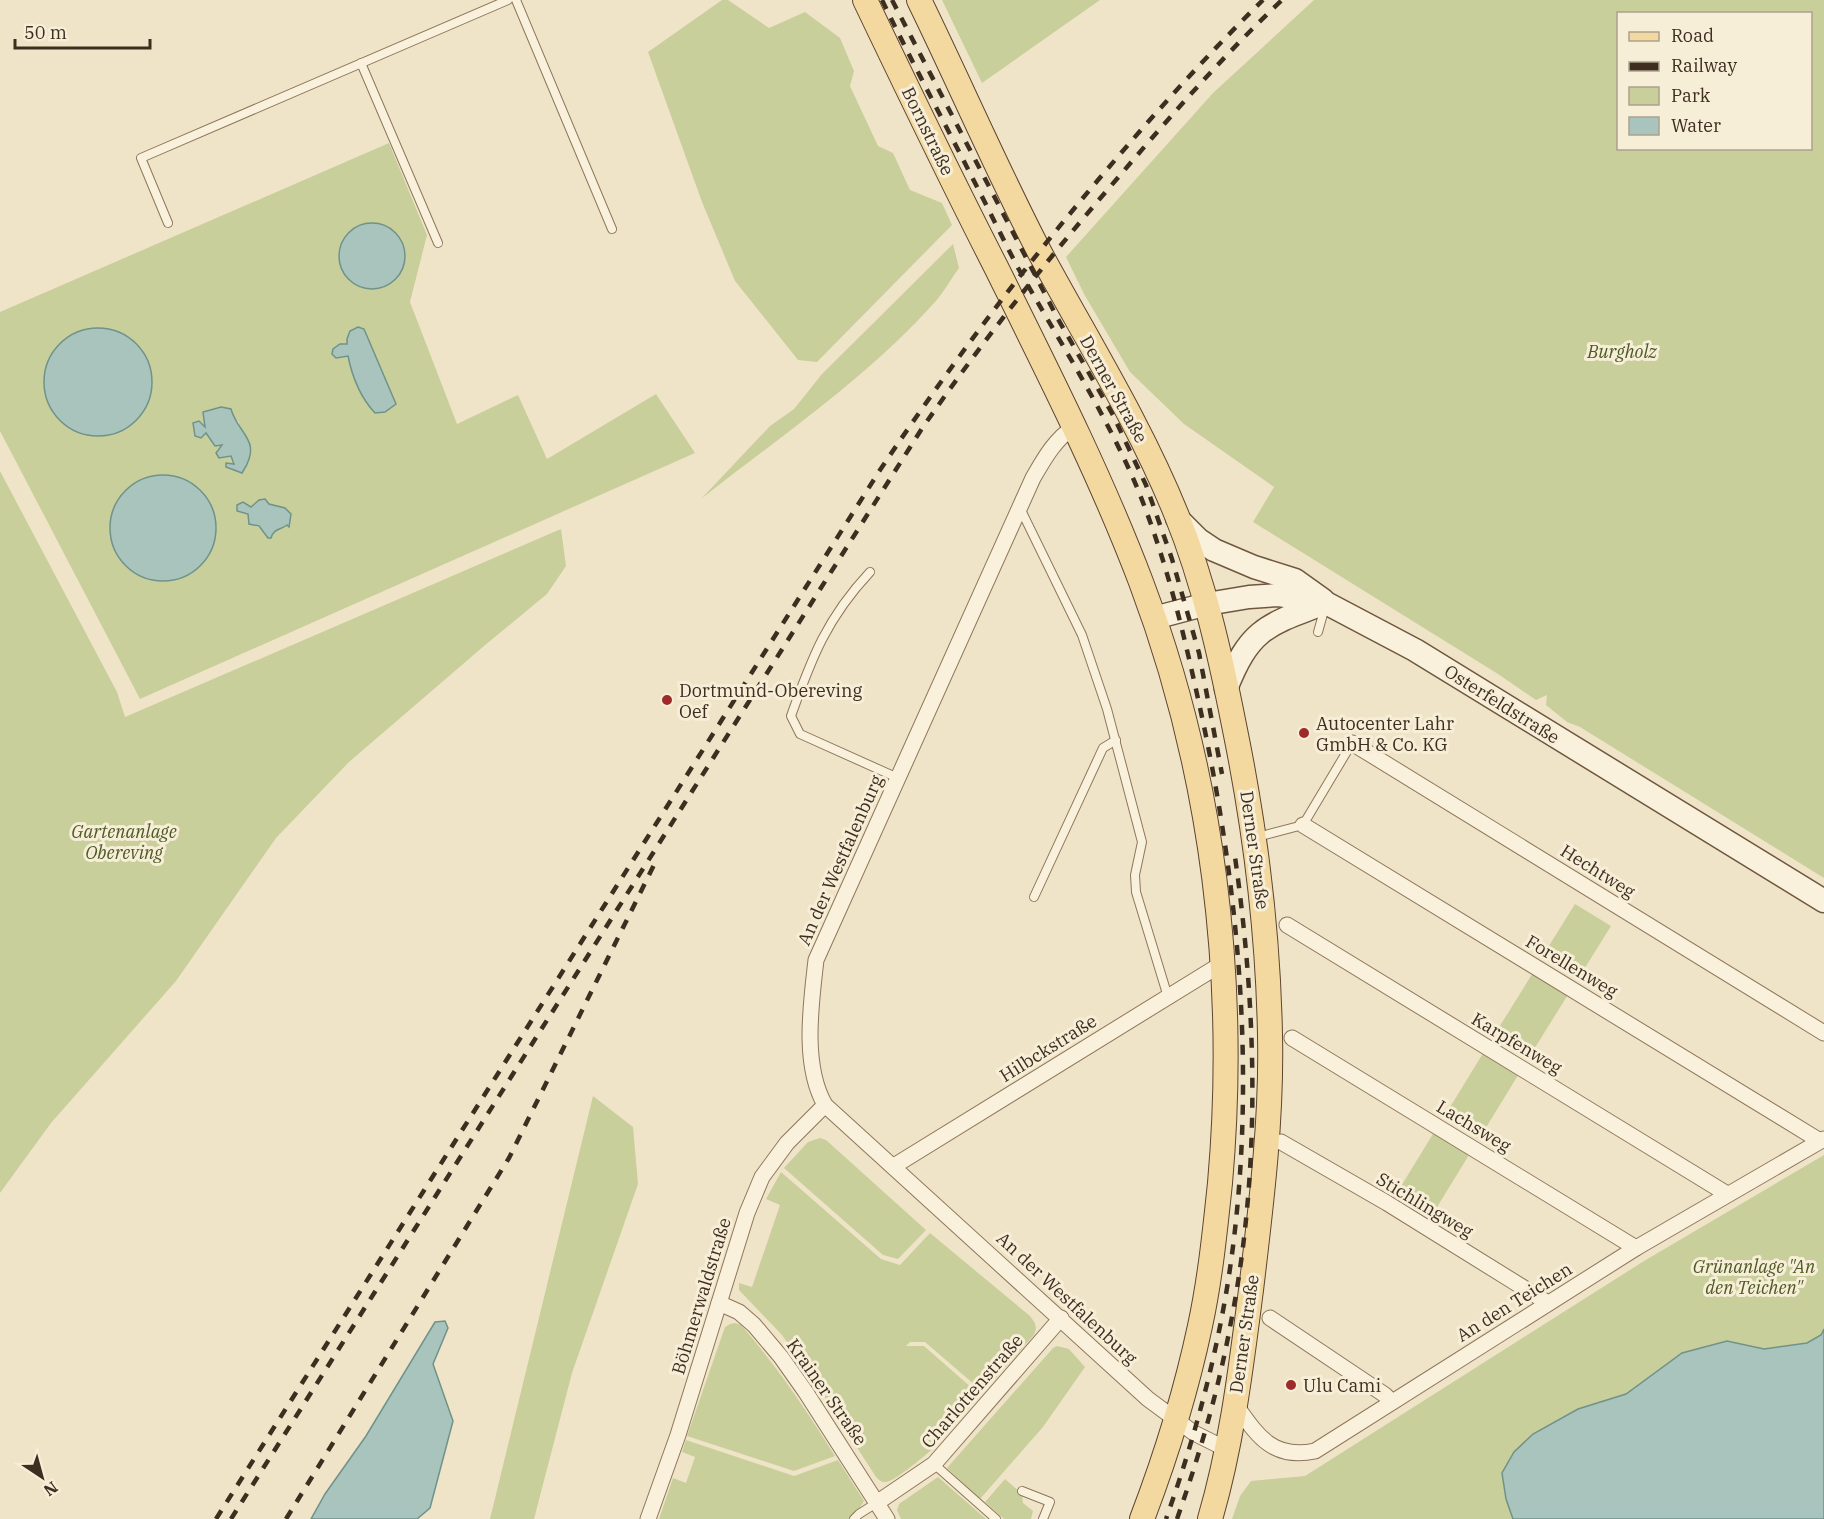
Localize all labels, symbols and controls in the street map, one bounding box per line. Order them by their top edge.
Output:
scale bar [15,12,150,50]
legend [1617,12,1812,150]
text: 50 m [24,21,67,44]
text: Road [1671,24,1714,47]
text: Railway [1671,54,1737,77]
street label: Bornstraße [897,83,959,179]
text: Park [1671,84,1711,107]
text: Water [1671,114,1721,137]
street label: Derner Straße [1075,331,1153,447]
park label: Burgholz [1586,340,1658,363]
street label: Osterfeldstraße [1440,659,1564,749]
place label: Dortmund-Obereving Oef [679,679,862,723]
marker: Dortmund-Obereving Oef [660,693,674,707]
place label: Autocenter Lahr GmbH & Co. KG [1316,712,1454,756]
marker: Autocenter Lahr GmbH & Co. KG [1297,726,1311,740]
street label: An der Westfalenburg [792,771,888,949]
street label: Derner Straße [1235,789,1275,911]
park label: Gartenanlage Obereving [71,820,177,864]
street label: Hechtweg [1556,839,1640,903]
street label: Forellenweg [1522,930,1622,1003]
street label: Karpfenweg [1468,1007,1567,1079]
street label: Hilbckstraße [995,1009,1101,1087]
street label: Lachsweg [1432,1095,1516,1157]
street label: Stichlingweg [1372,1167,1478,1243]
street label: Böhmerwaldstraße [666,1215,736,1377]
street label: An der Westfalenburg [992,1227,1142,1369]
park label: Grünanlage "An den Teichen" [1693,1255,1816,1299]
street label: An den Teichen [1452,1257,1576,1347]
street label: Derner Straße [1224,1273,1264,1395]
street label: Charlottenstraße [916,1329,1028,1453]
street label: Krainer Straße [782,1334,872,1450]
place label: Ulu Cami [1303,1374,1381,1397]
marker: Ulu Cami [1284,1378,1298,1392]
north arrow [12,1447,72,1507]
text: N [40,1477,62,1501]

